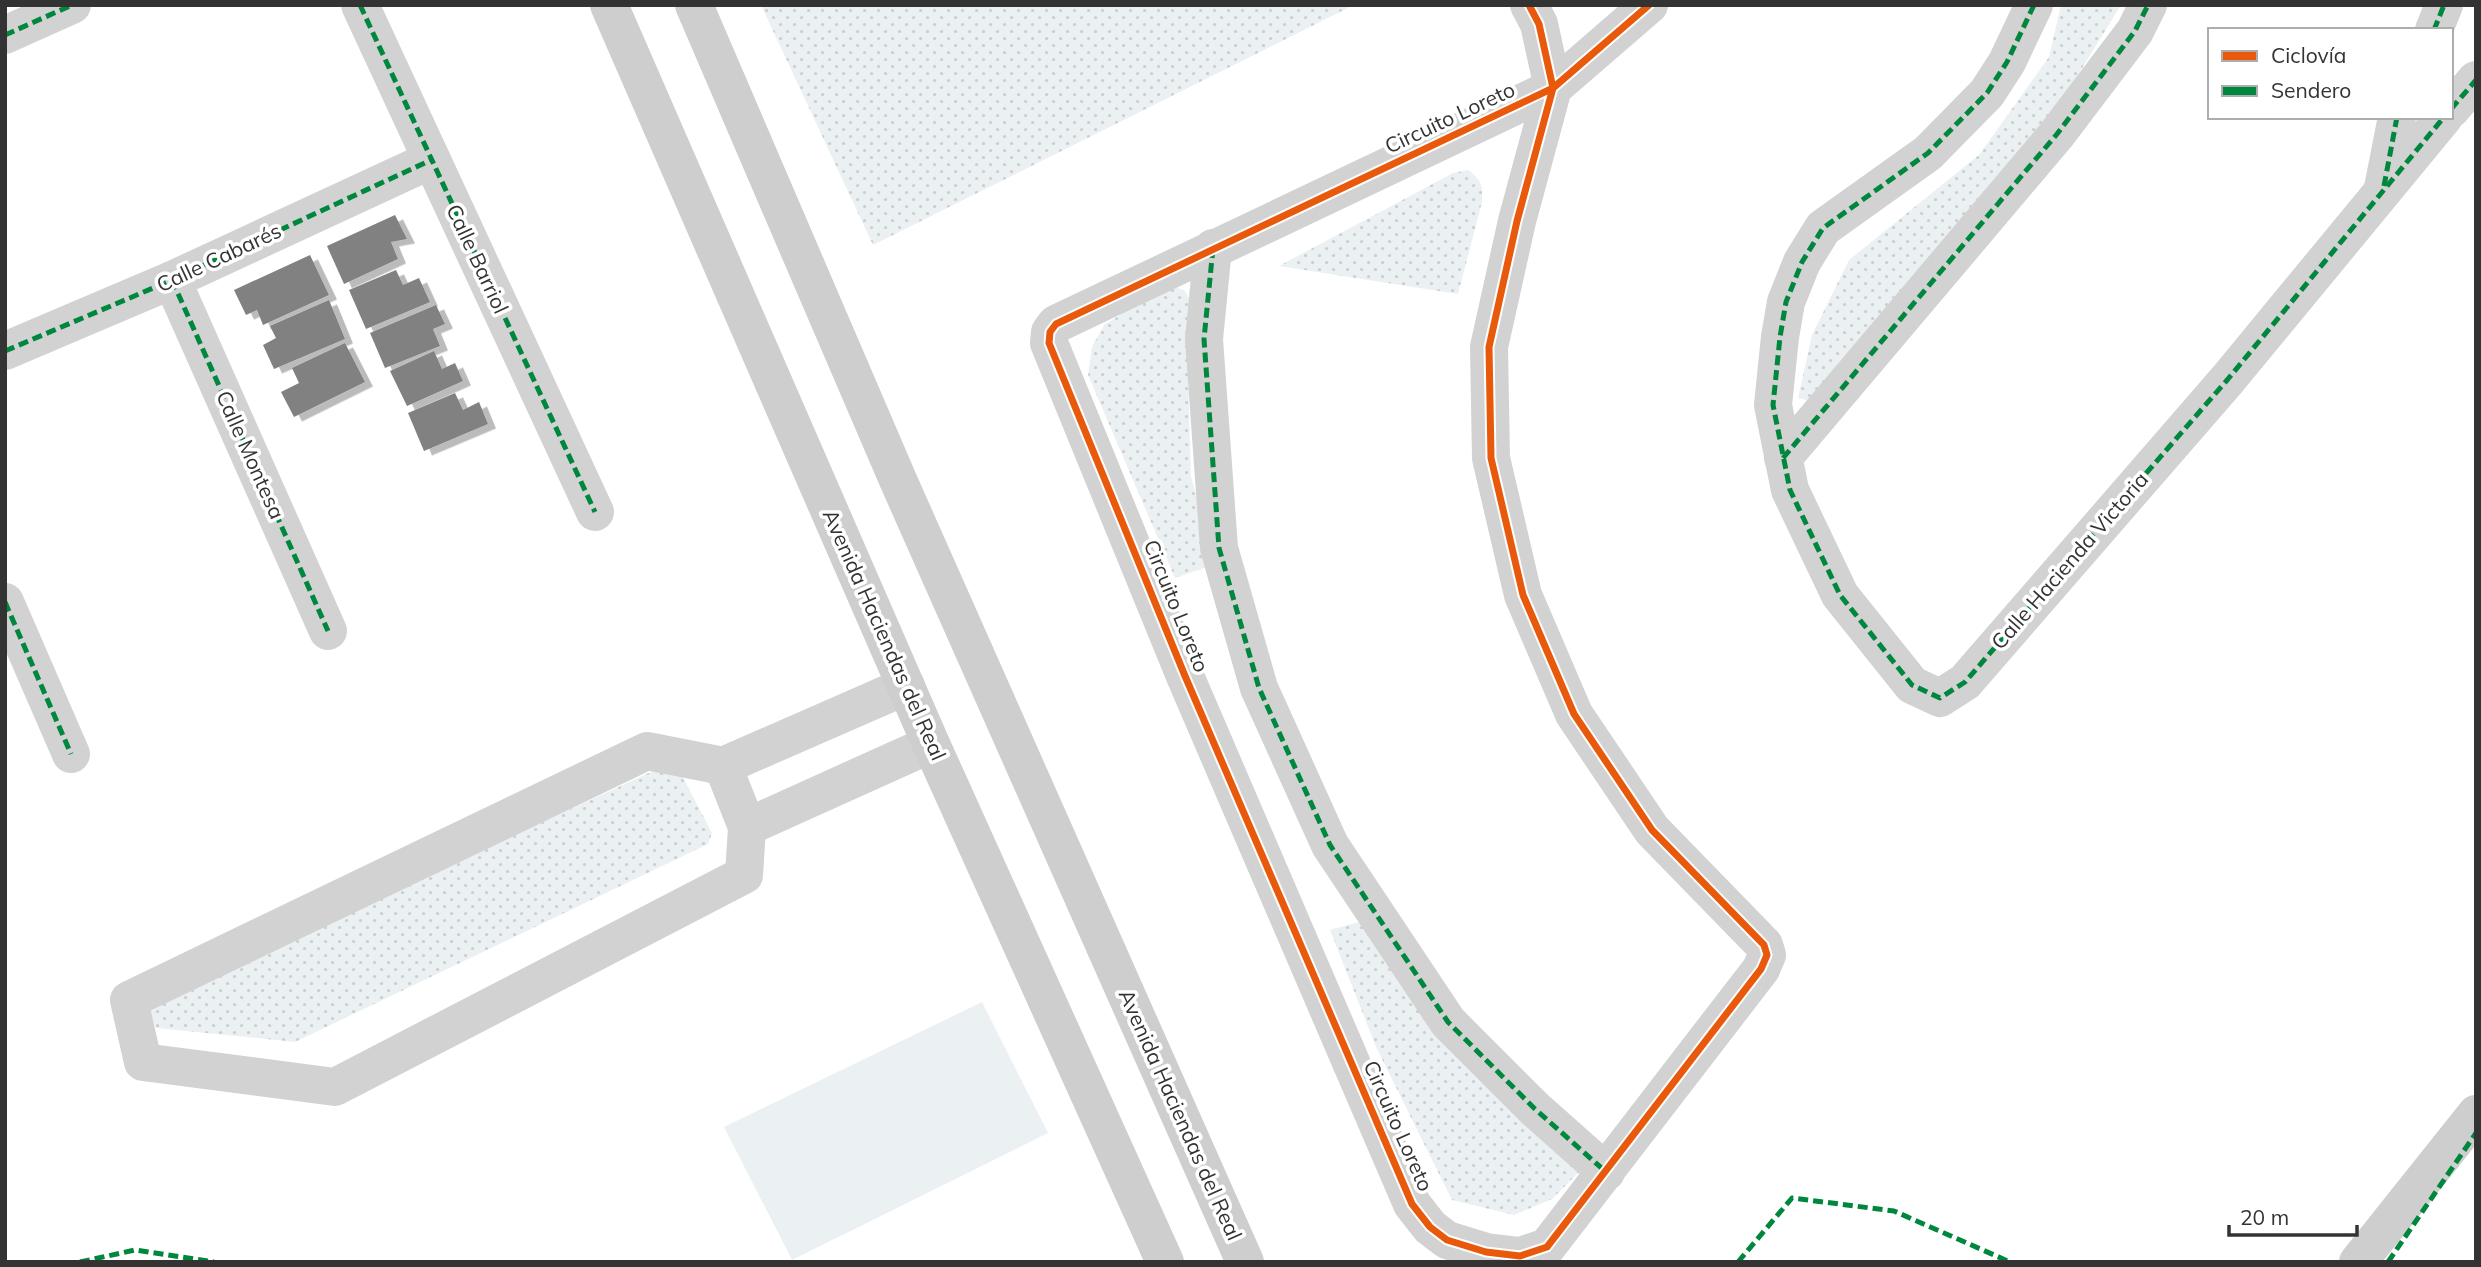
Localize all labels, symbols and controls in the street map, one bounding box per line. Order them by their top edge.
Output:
legend [2208,28,2453,119]
text: Ciclovía [2271,42,2346,68]
street label: Circuito Loreto [1380,76,1519,159]
text: Sendero [2271,77,2351,103]
street label: Calle Barriol [441,200,515,317]
street label: Calle Cabarés [152,217,285,297]
street label: Calle Montesa [211,386,291,523]
street label: Calle Hacienda Victoria [1985,466,2153,654]
street label: Avenida Haciendas del Real [818,505,952,764]
street label: Circuito Loreto [1139,536,1215,676]
street label: Avenida Haciendas del Real [1114,985,1248,1244]
street label: Circuito Loreto [1358,1056,1439,1195]
scale bar [2229,1194,2357,1238]
text: 20 m [2240,1204,2289,1230]

